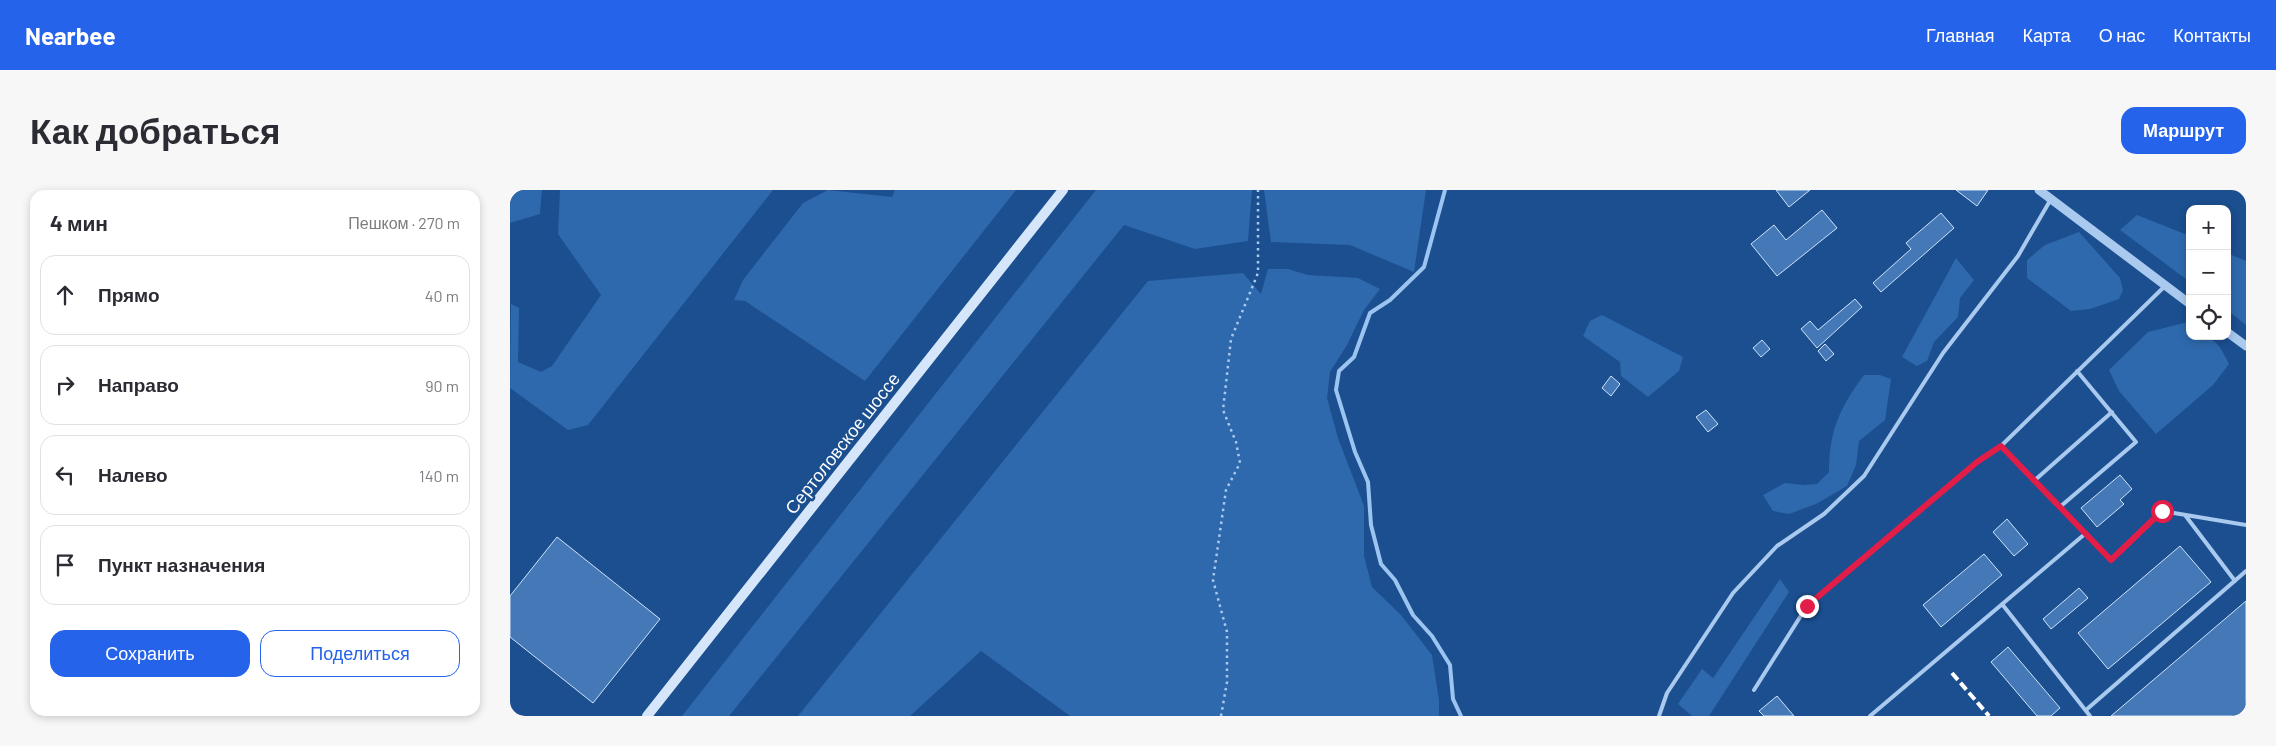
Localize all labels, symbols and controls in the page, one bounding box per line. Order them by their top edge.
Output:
text: Nearbee [25,21,116,50]
text: Главная [1926,24,1995,46]
text: Карта [2023,24,2071,46]
text: О нас [2099,24,2145,46]
text: Контакты [2173,24,2251,46]
button: Маршрут [2121,107,2246,154]
text: Как добраться [30,109,280,151]
map controls [2186,205,2231,340]
button: + [2186,205,2231,250]
text: 4 мин [50,210,108,235]
text: Пешком · 270 m [348,213,460,232]
button: − [2186,250,2231,295]
icon: ahead [51,281,79,309]
text: Прямо [98,283,160,306]
text: 40 m [425,286,459,305]
button: locate [2186,295,2231,340]
street label: Сертоловское шоссе [780,368,904,518]
icon: right [51,371,79,399]
text: Направо [98,373,179,396]
text: 90 m [425,376,459,395]
icon: left [51,461,79,489]
text: Налево [98,463,168,486]
text: 140 m [419,466,459,485]
route start [2151,500,2174,523]
icon: arrive [51,551,79,579]
text: Пункт назначения [98,553,265,576]
route end [1796,595,1819,618]
button: Сохранить [50,630,250,677]
button: Поделиться [260,630,460,677]

